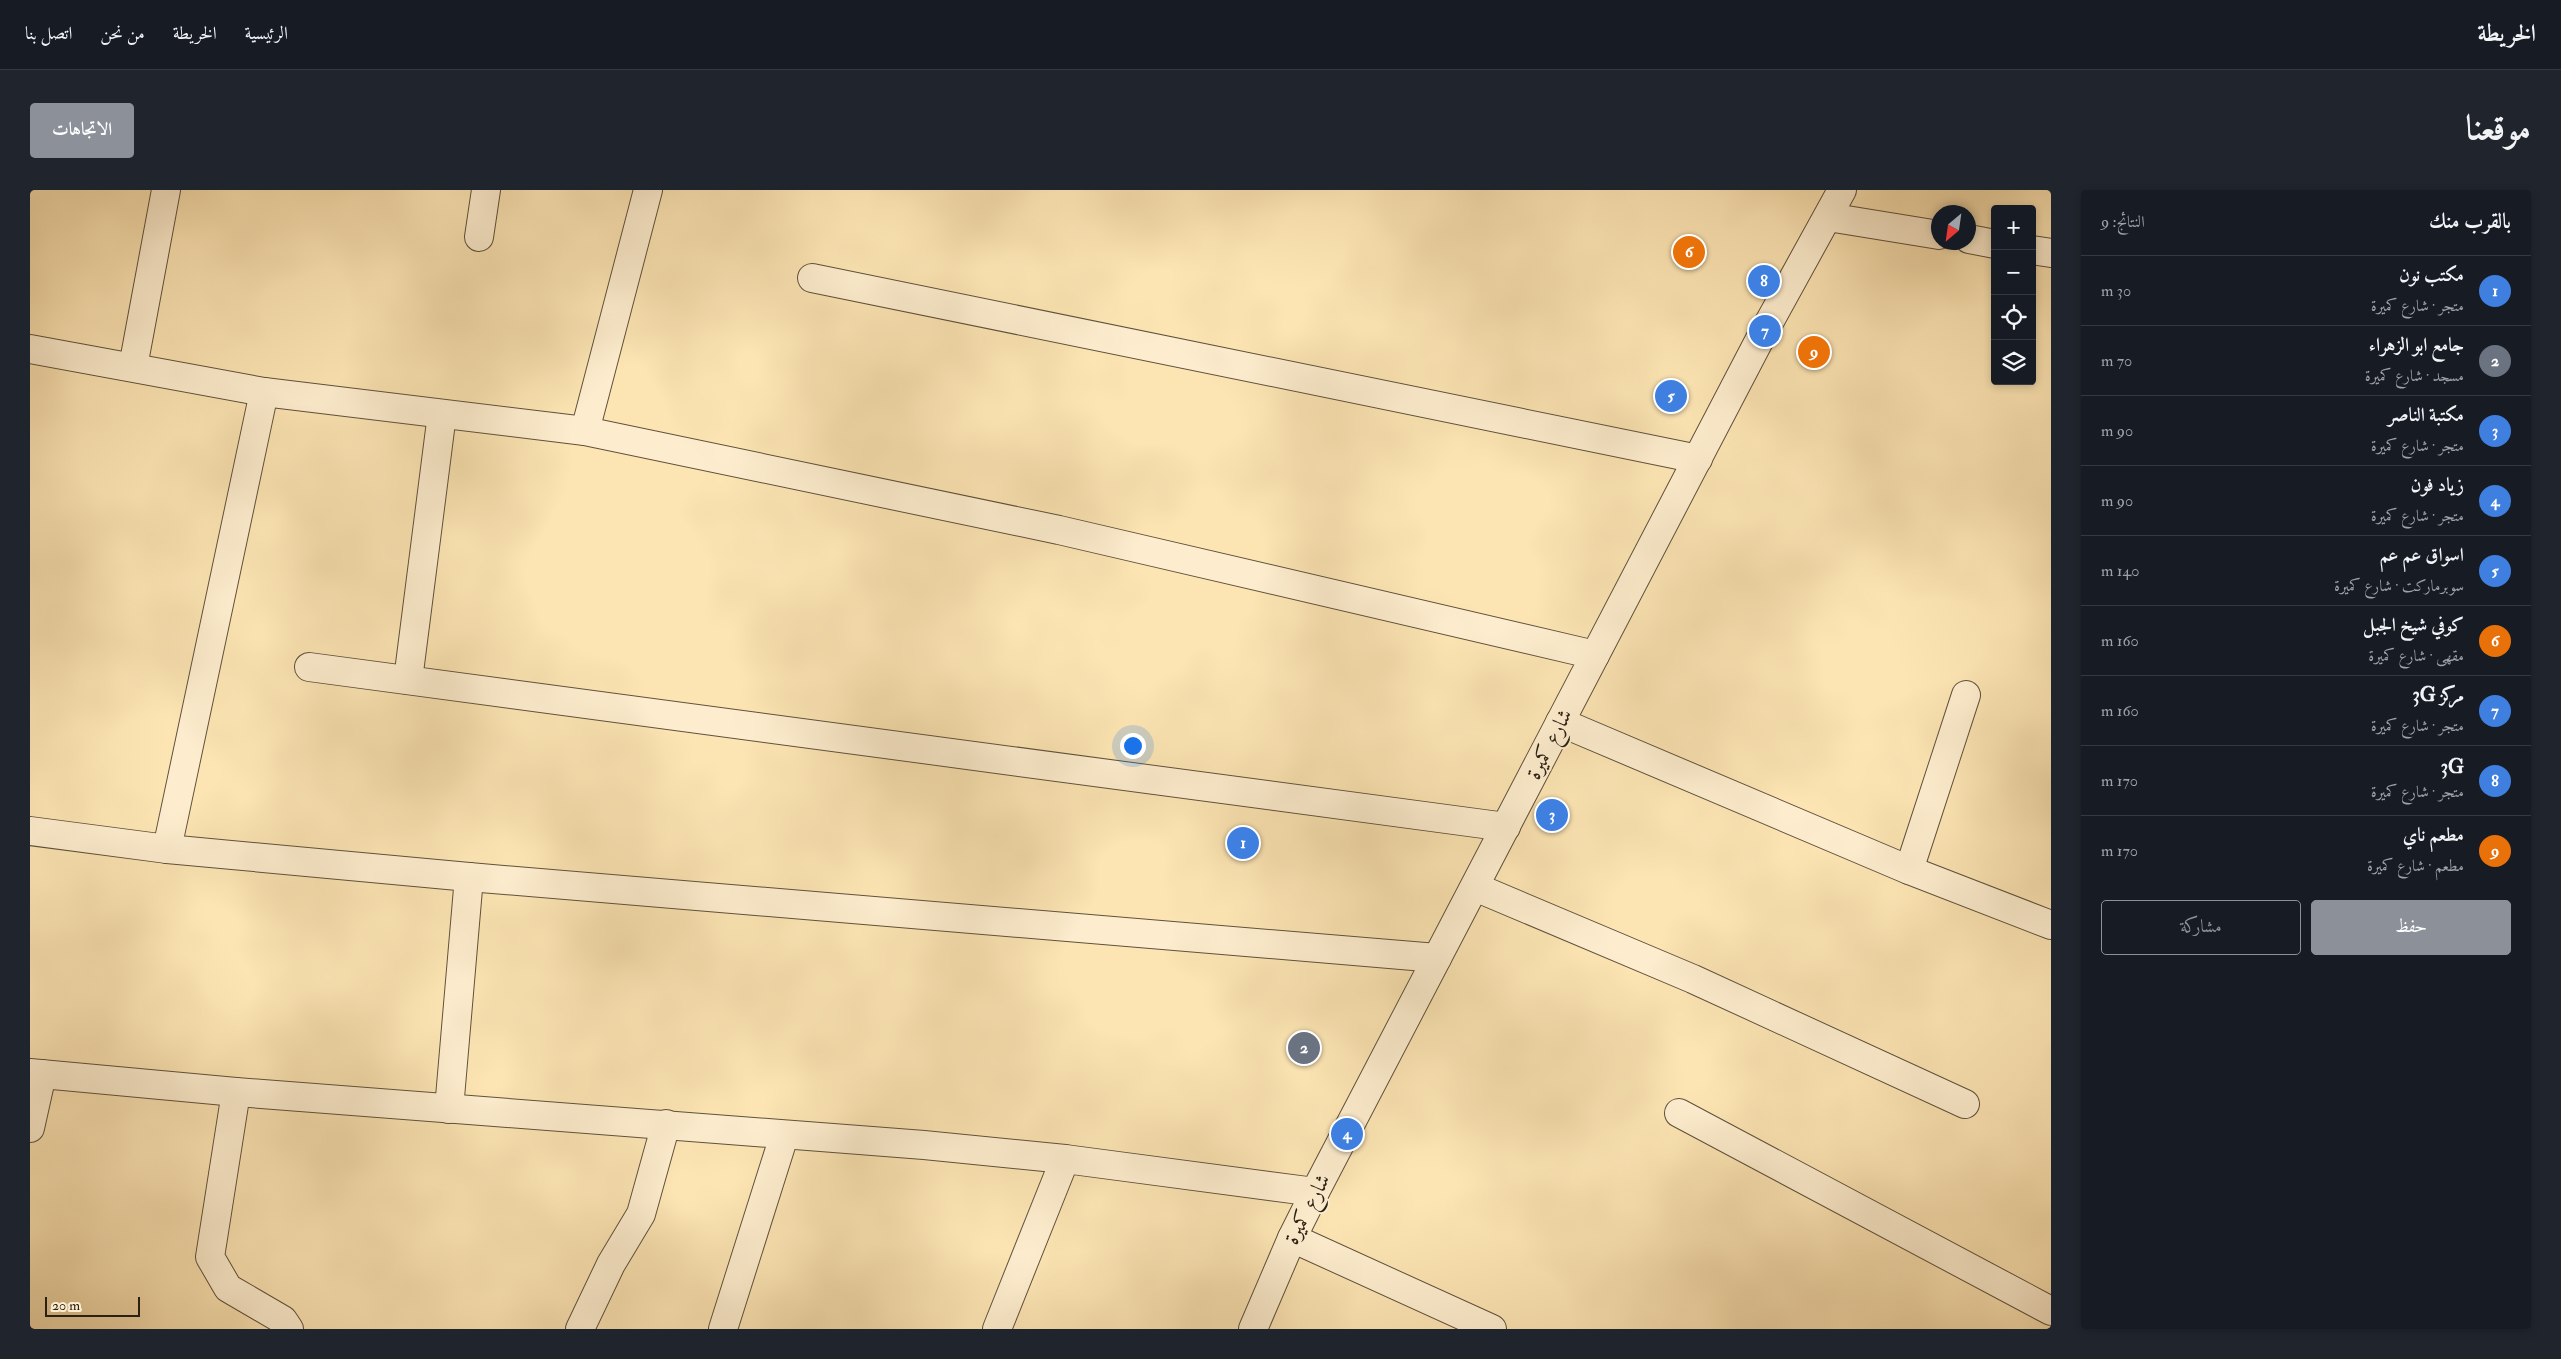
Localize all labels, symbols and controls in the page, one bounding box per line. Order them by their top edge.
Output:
text: الخريطة [2478,18,2536,49]
text: اتصل بنا [25,22,72,45]
text: من نحن [100,22,145,45]
text: الخريطة [173,22,217,45]
text: الرئيسية [245,22,288,45]
button: الاتجاهات [30,103,134,158]
text: موقعنا [2466,106,2531,150]
north arrow [1931,205,1976,250]
map controls [1991,205,2036,385]
button: + [1991,205,2036,250]
text: بالقرب منك [2429,208,2511,235]
text: النتائج: 9 [2101,212,2145,232]
pin: 6 [1673,233,1705,271]
button: − [1991,250,2036,295]
pin: 8 [1748,262,1780,300]
text: مكتب نون [2399,263,2464,287]
text: 30 m [2101,281,2131,301]
text: 1 [2492,281,2498,301]
button: locate [1991,295,2036,340]
text: متجر · شارع كميرة [2371,296,2464,316]
pin: 7 [1749,312,1781,350]
pin: 9 [1798,333,1830,371]
text: جامع ابو الزهراء [2369,333,2464,357]
button: layers [1991,340,2036,385]
text: 70 m [2101,351,2132,371]
text: 2 [2491,351,2499,371]
text: مسجد · شارع كميرة [2365,366,2464,386]
pin: 5 [1655,377,1687,415]
text: مكتبة الناصر [2388,403,2464,427]
text: 90 m [2101,421,2133,441]
text: 3 [2492,421,2498,441]
text: متجر · شارع كميرة [2371,436,2464,456]
text: زياد فون [2411,473,2464,497]
text: 90 m [2101,491,2133,511]
text: 4 [2491,491,2499,511]
text: متجر · شارع كميرة [2371,506,2464,526]
text: اسواق عم عم [2379,543,2464,567]
text: 140 m [2101,561,2139,581]
text: 5 [2491,561,2499,581]
text: سوبرماركت · شارع كميرة [2334,576,2464,596]
text: كوفي شيخ الجبل [2363,613,2464,637]
text: 160 m [2101,631,2139,651]
text: 6 [2491,631,2499,651]
text: مقهى · شارع كميرة [2368,646,2464,666]
text: مركز 3G [2413,683,2464,707]
text: 160 m [2101,701,2139,721]
text: 7 [2491,701,2499,721]
street label: شارع كميرة [1520,704,1582,786]
text: متجر · شارع كميرة [2371,716,2464,736]
your location [1120,733,1146,759]
text: 3G [2441,755,2464,779]
text: 170 m [2101,771,2138,791]
text: 8 [2491,771,2499,791]
text: متجر · شارع كميرة [2371,782,2464,802]
pin: 3 [1536,796,1568,834]
text: مطعم ناي [2403,823,2464,847]
pin: 1 [1227,824,1259,862]
text: 170 m [2101,841,2138,861]
text: 9 [2491,841,2499,861]
text: مطعم · شارع كميرة [2367,856,2464,876]
button: مشاركة [2101,900,2301,955]
button: حفظ [2311,900,2511,955]
pin: 2 [1288,1029,1320,1067]
pin: 4 [1331,1115,1363,1153]
street label: شارع كميرة [1278,1169,1340,1251]
scale bar [45,1294,140,1317]
text: 20 m [52,1297,80,1314]

